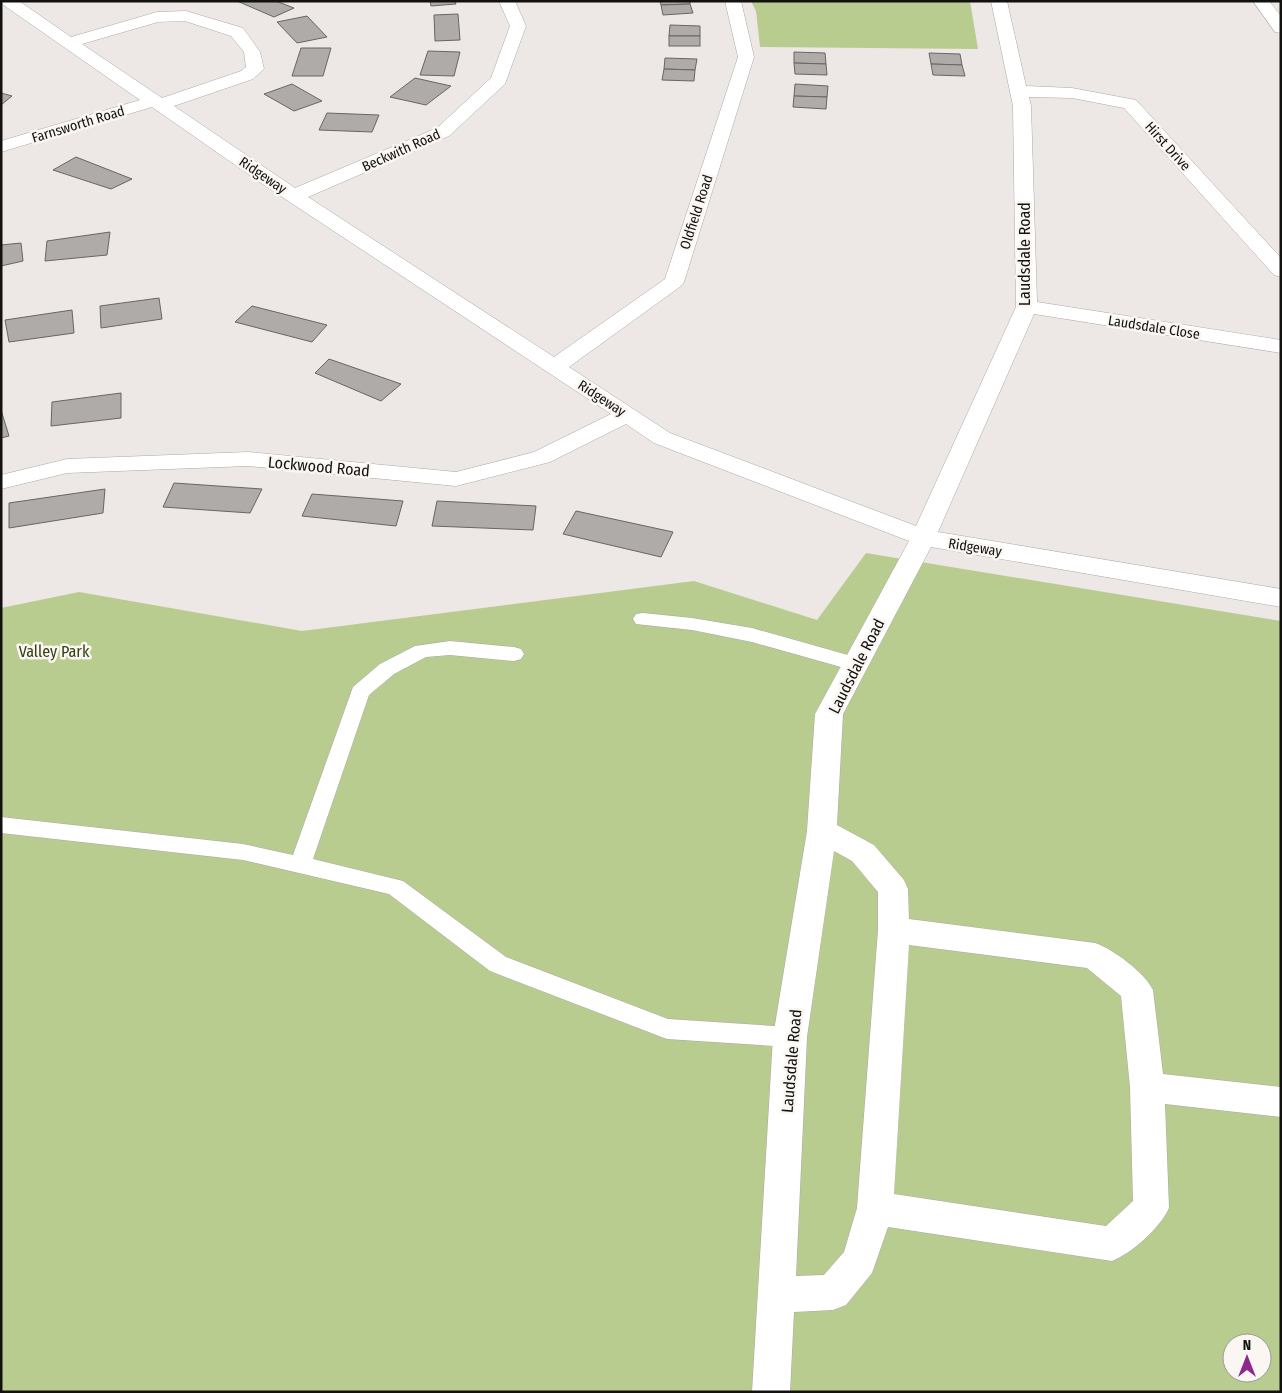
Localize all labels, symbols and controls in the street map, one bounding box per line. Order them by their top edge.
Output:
street label: Farnsworth Road [30,102,127,147]
street label: Hirst Drive [1141,118,1194,174]
street label: Beckwith Road [359,126,443,175]
street label: Ridgeway [236,153,290,198]
street label: Oldfield Road [676,173,717,252]
street label: Laudsdale Road [1015,202,1034,306]
street label: Laudsdale Close [1107,312,1201,343]
street label: Ridgeway [575,377,630,421]
street label: Lockwood Road [267,453,371,480]
street label: Ridgeway [947,535,1004,560]
street label: Laudsdale Road [824,616,888,717]
park label: Valley Park [19,642,90,661]
street label: Laudsdale Road [778,1008,805,1114]
north arrow [1222,1333,1272,1383]
text: N [1243,1337,1251,1354]

